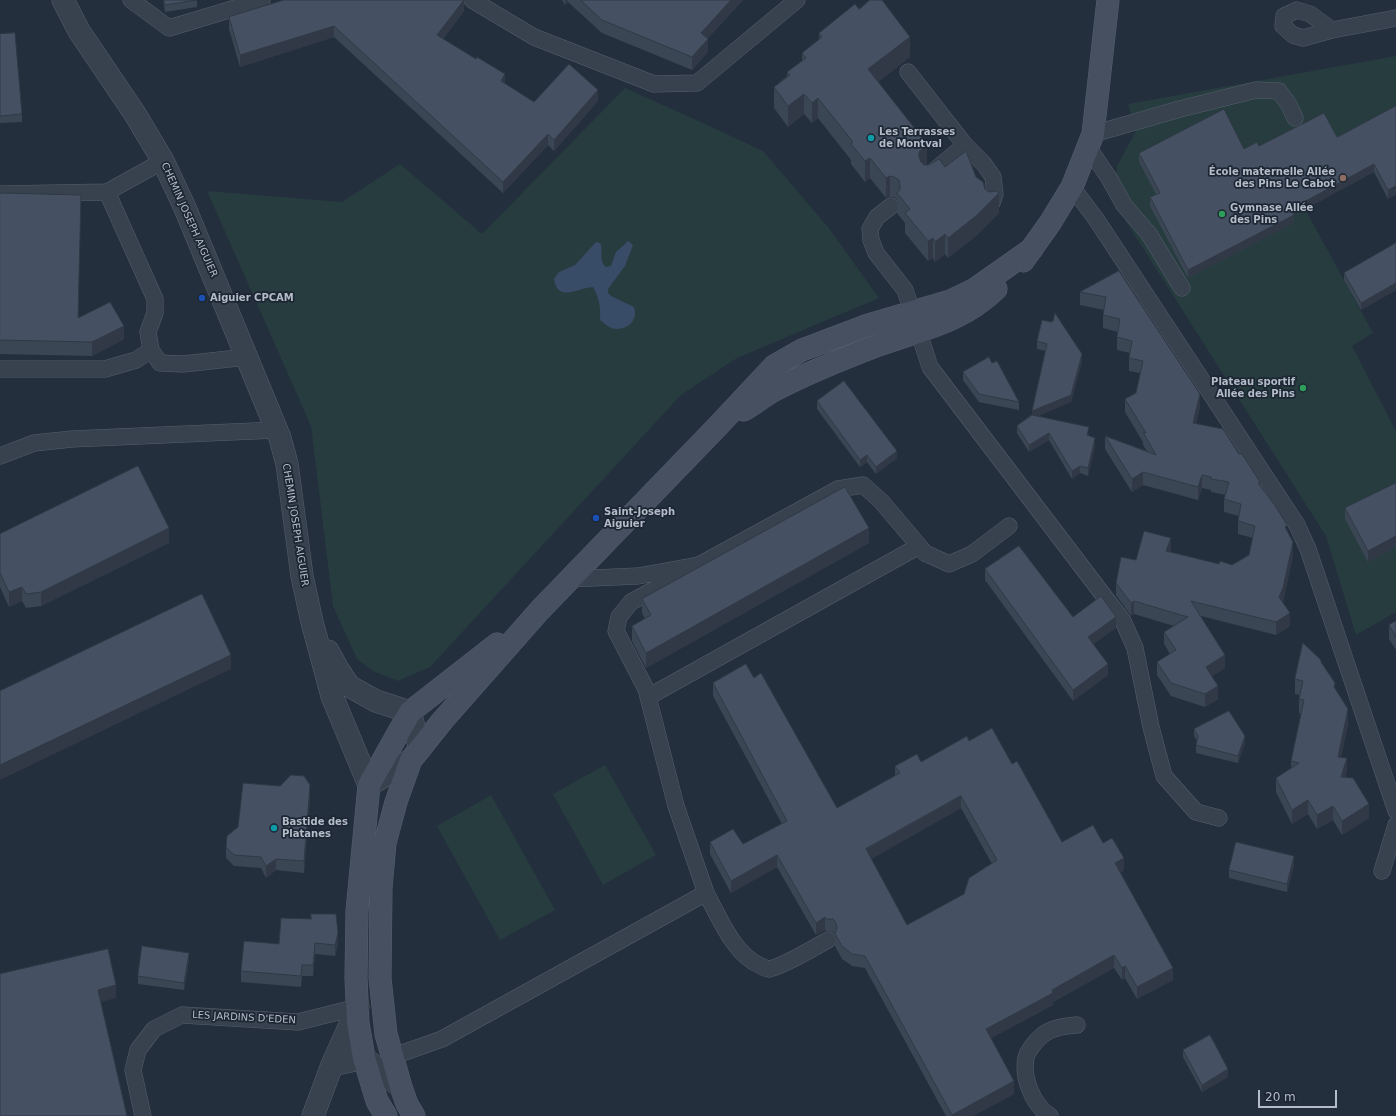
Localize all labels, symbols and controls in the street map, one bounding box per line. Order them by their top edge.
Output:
place label: Les Terrasses de Montval [879,126,955,150]
marker: Les Terrasses de Montval [866,133,876,143]
street label: CHEMIN JOSEPH AIGUIER [158,161,220,279]
place label: École maternelle Allée des Pins Le Cabot [1209,166,1335,190]
marker: École maternelle Allée des Pins Le Cabot [1338,173,1348,183]
place label: Gymnase Allée des Pins [1230,202,1313,226]
marker: Gymnase Allée des Pins [1217,209,1227,219]
place label: Aiguier CPCAM [210,292,294,304]
marker: Aiguier CPCAM [197,293,207,303]
place label: Plateau sportif Allée des Pins [1211,376,1295,400]
marker: Plateau sportif Allée des Pins [1298,383,1308,393]
street label: CHEMIN JOSEPH AIGUIER [279,463,311,587]
place label: Saint-Joseph Aiguier [604,506,675,530]
marker: Saint-Joseph Aiguier [591,513,601,523]
place label: Bastide des Platanes [282,816,348,840]
marker: Bastide des Platanes [269,823,279,833]
street label: LES JARDINS D'EDEN [192,1009,296,1027]
scale bar [1260,1082,1339,1108]
text: 20 m [1265,1090,1296,1104]

